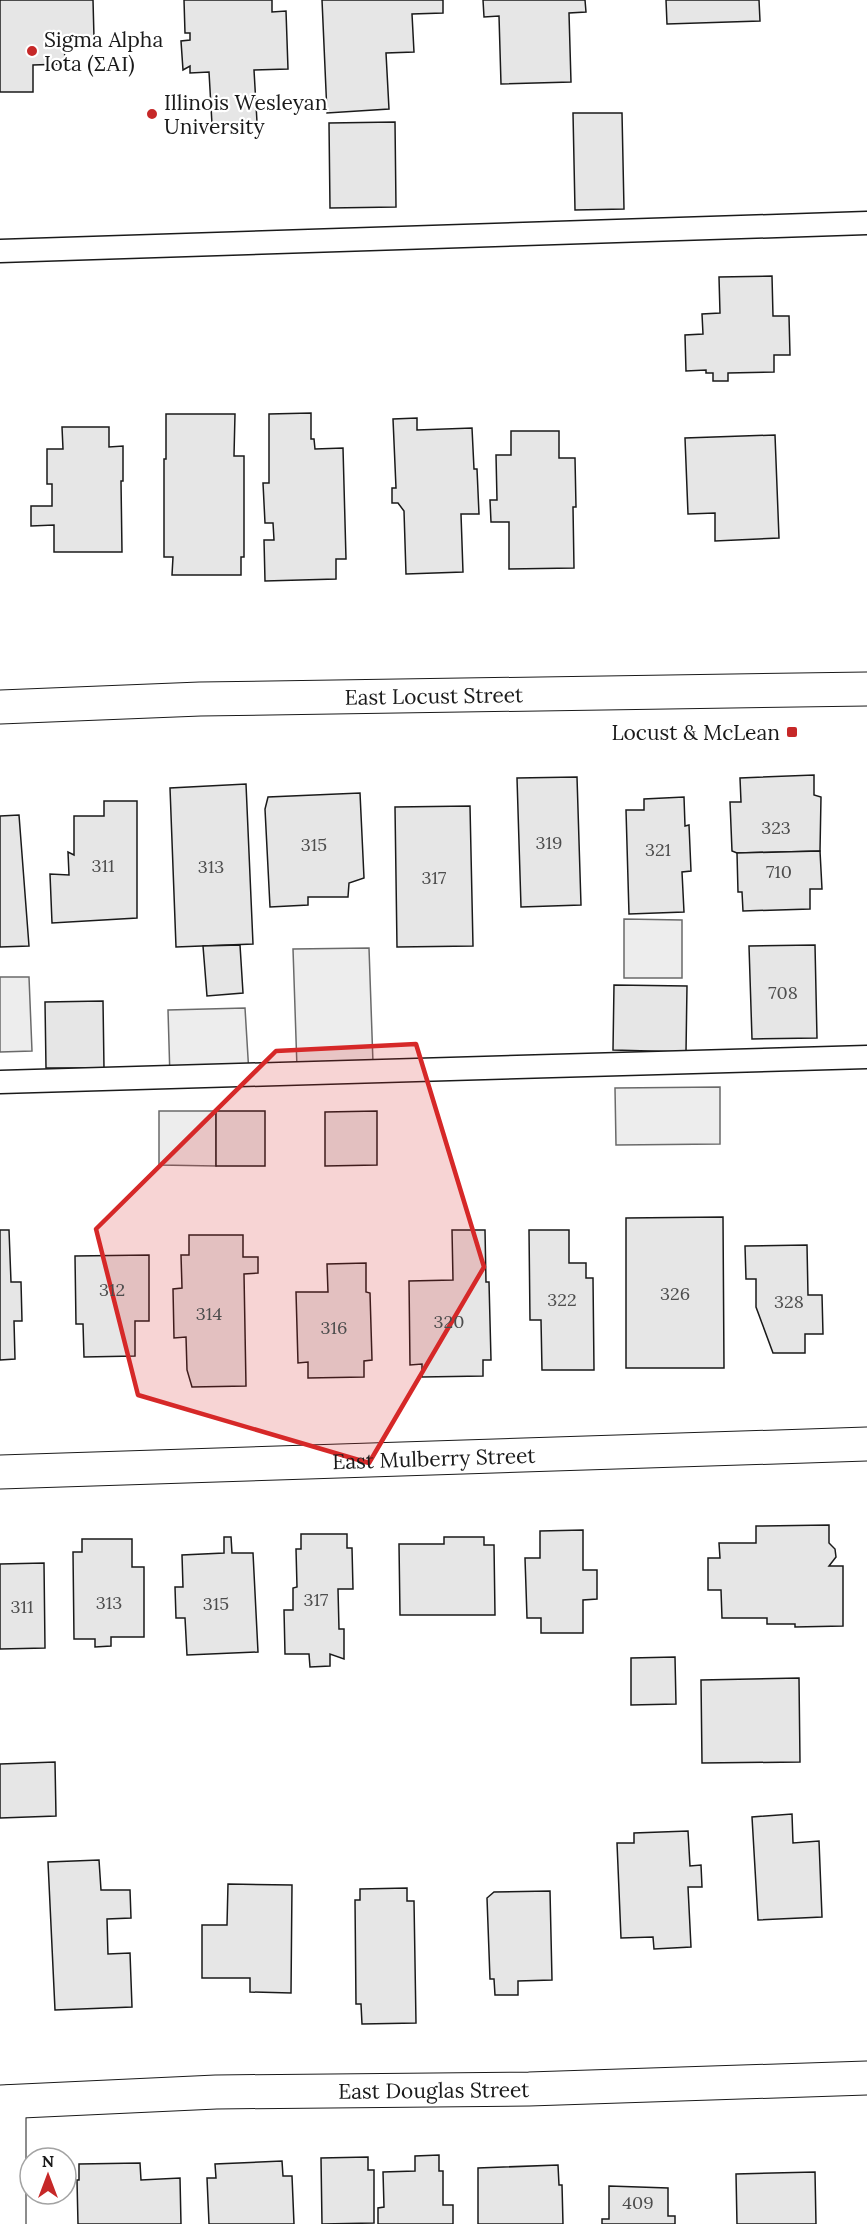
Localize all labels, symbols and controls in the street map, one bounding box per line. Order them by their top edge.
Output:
place label: Sigma Alpha Iota (ΣΑΙ) [44,26,163,77]
marker: Sigma Alpha Iota (ΣΑΙ) [25,44,39,58]
place label: Illinois Wesleyan University [164,89,328,140]
marker: Illinois Wesleyan University [145,107,159,121]
street label: East Locust Street [344,681,524,710]
place label: Locust & McLean [611,719,780,746]
marker: Locust & McLean [785,725,799,739]
house number: 323 [761,816,791,839]
house number: 319 [536,831,562,854]
house number: 315 [301,833,327,856]
house number: 321 [645,838,671,861]
house number: 311 [91,854,115,877]
house number: 313 [198,855,224,878]
house number: 710 [766,860,792,883]
house number: 317 [422,866,446,889]
house number: 708 [768,981,798,1004]
house number: 312 [99,1278,125,1301]
house number: 326 [660,1282,690,1305]
house number: 322 [547,1288,577,1311]
house number: 328 [774,1290,804,1313]
house number: 314 [196,1302,222,1325]
house number: 320 [434,1310,464,1333]
house number: 316 [321,1316,347,1339]
street label: East Mulberry Street [332,1441,537,1475]
house number: 317 [304,1588,328,1611]
house number: 313 [96,1591,122,1614]
house number: 315 [203,1592,229,1615]
house number: 311 [10,1595,34,1618]
street label: East Douglas Street [338,2075,530,2104]
north arrow [18,2146,78,2206]
text: N [42,2151,54,2171]
house number: 409 [622,2191,654,2214]

